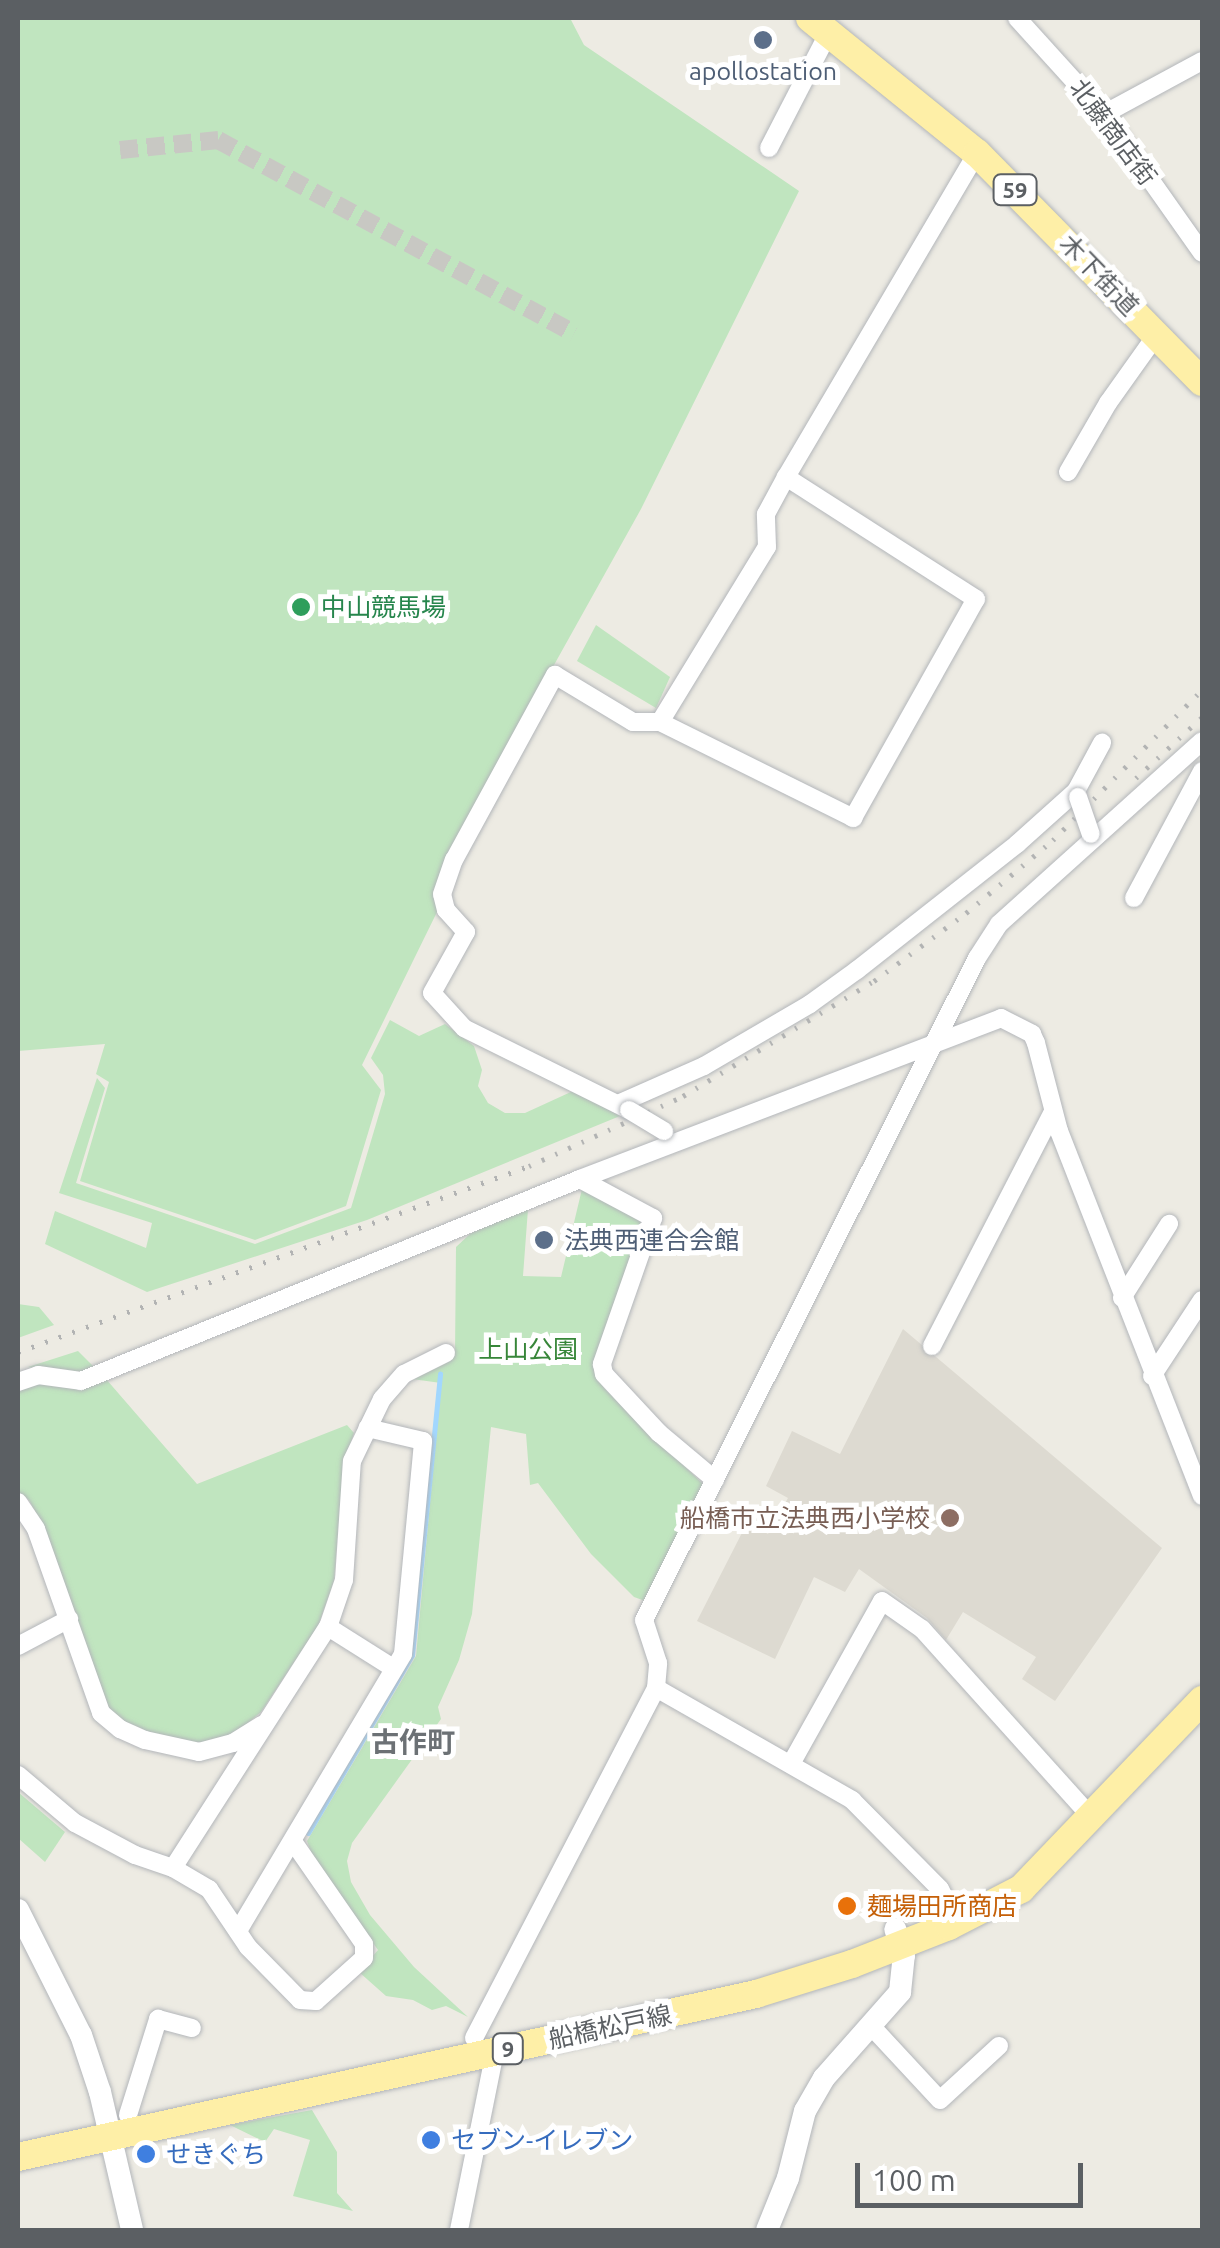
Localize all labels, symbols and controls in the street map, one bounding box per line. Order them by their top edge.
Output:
marker: apollostation [752,29,774,51]
place label: apollostation [689,56,837,86]
street label: 北藤商店街 [1063,73,1163,191]
road number: 59 [992,173,1038,207]
street label: 木下街道 [1053,229,1145,321]
place label: 中山競馬場 [321,592,446,622]
marker: 中山競馬場 [290,596,312,618]
place label: 法典西連合会館 [564,1225,739,1255]
marker: 法典西連合会館 [533,1229,555,1251]
park label: 上山公園 [478,1334,578,1364]
place label: 船橋市立法典西小学校 [680,1503,930,1533]
marker: 船橋市立法典西小学校 [939,1507,961,1529]
district label: 古作町 [371,1725,455,1759]
place label: 麺場田所商店 [867,1891,1017,1921]
marker: 麺場田所商店 [836,1895,858,1917]
street label: 船橋松戸線 [546,1999,674,2055]
road number: 9 [490,2032,526,2066]
place label: セブン-イレブン [451,2125,633,2155]
marker: セブン-イレブン [420,2129,442,2151]
place label: せきぐち [166,2139,266,2169]
marker: せきぐち [135,2143,157,2165]
scale bar [860,2143,1088,2205]
text: 100 m [872,2163,956,2197]

